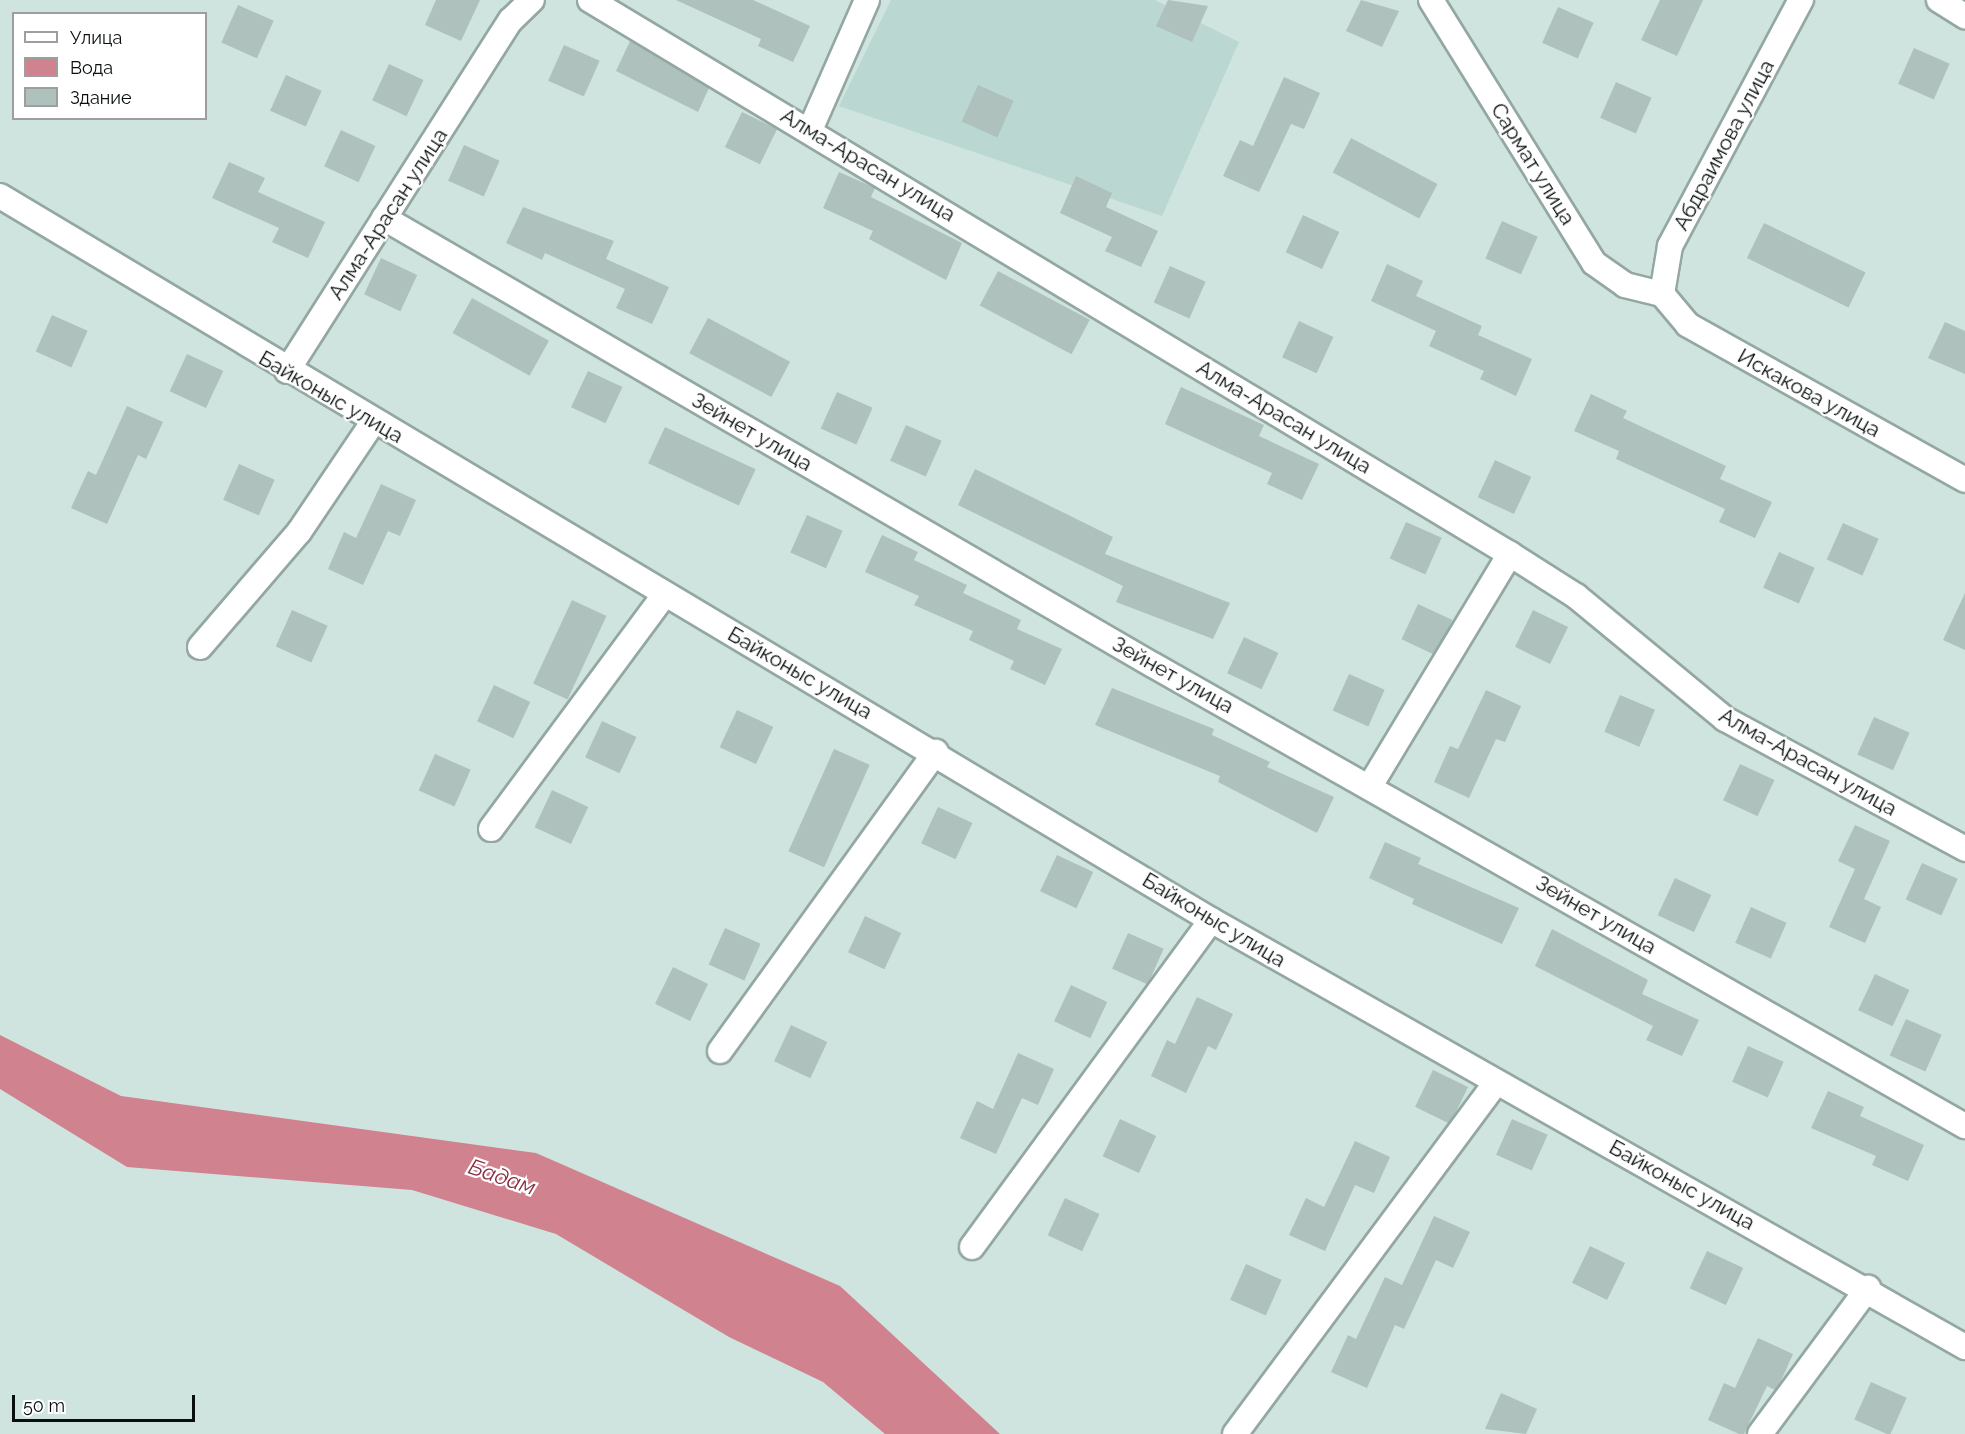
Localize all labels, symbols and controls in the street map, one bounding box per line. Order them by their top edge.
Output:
legend [12,12,207,120]
text: Улица [70,27,122,48]
street label: Абдраимова улица [1668,55,1780,235]
text: Вода [70,57,113,78]
text: Здание [70,87,132,108]
street label: Сармат улица [1485,98,1581,230]
street label: Алма-Арасан улица [776,103,960,227]
street label: Алма-Арасан улица [323,123,453,305]
street label: Искакова улица [1733,343,1885,443]
street label: Байконыс улица [254,345,408,449]
street label: Алма-Арасан улица [1192,355,1376,479]
street label: Зейнет улица [687,387,817,477]
street label: Байконыс улица [723,621,877,725]
street label: Зейнет улица [1108,631,1238,719]
street label: Алма-Арасан улица [1715,703,1901,821]
street label: Байконыс улица [1138,867,1290,973]
street label: Зейнет улица [1531,870,1661,960]
street label: Байконыс улица [1605,1134,1759,1236]
water label: Бадам [465,1153,539,1201]
scale bar [15,1383,198,1421]
text: 50 m [23,1395,65,1416]

